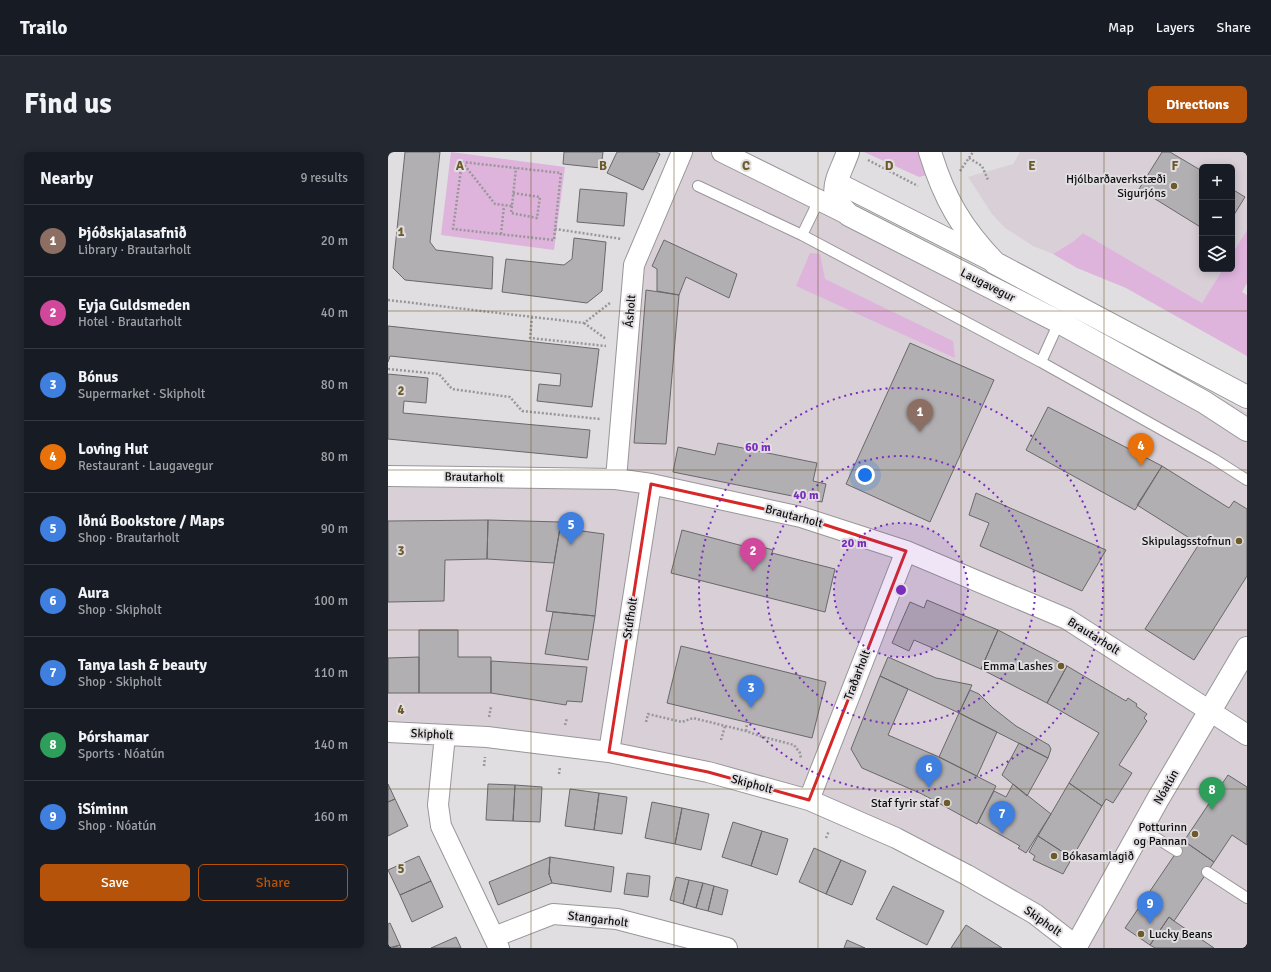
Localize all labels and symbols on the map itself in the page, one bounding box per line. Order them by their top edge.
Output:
text: A [456,158,465,174]
text: B [599,158,607,174]
text: C [742,158,750,174]
text: D [885,158,894,174]
text: E [1028,158,1036,174]
text: F [1172,158,1179,174]
place label: Hjólbarðaverkstæði Sigurjóns [1066,172,1166,201]
marker: Hjólbarðaverkstæði Sigurjóns [1169,181,1179,191]
text: 1 [397,224,405,240]
street label: Laugavegur [958,265,1018,306]
street label: Ásholt [622,294,639,328]
text: 2 [397,383,405,399]
pin: 1 [907,399,933,432]
pin: 4 [1128,433,1154,466]
text: 60 m [745,440,771,455]
your location [855,465,875,485]
street label: Brautarholt [444,469,504,486]
text: 40 m [793,488,819,503]
street label: Brautarholt [763,502,824,531]
pin: 5 [558,512,584,545]
place label: Skipulagsstofnun [1142,534,1231,549]
text: 20 m [841,536,867,551]
marker: Skipulagsstofnun [1234,536,1244,546]
pin: 2 [740,538,766,571]
text: 3 [397,543,405,559]
centre of rings [894,583,908,597]
street label: Stúfholt [620,596,641,640]
street label: Brautarholt [1065,614,1123,658]
street label: Traðarholt [841,648,874,702]
place label: Emma Lashes [983,659,1053,674]
marker: Emma Lashes [1056,661,1066,671]
pin: 3 [738,675,764,708]
text: 4 [397,702,405,718]
street label: Skipholt [410,726,454,743]
pin: 6 [916,755,942,788]
street label: Nóatún [1151,767,1182,807]
street label: Skipholt [729,772,774,797]
pin: 8 [1199,777,1225,810]
place label: Staf fyrir staf [871,796,940,811]
marker: Staf fyrir staf [942,798,952,808]
pin: 7 [989,801,1015,834]
place label: Potturinn og Pannan [1133,820,1187,849]
marker: Potturinn og Pannan [1190,829,1200,839]
place label: Bókasamlagið [1062,849,1134,864]
marker: Bókasamlagið [1049,851,1059,861]
text: 5 [397,861,405,877]
pin: 9 [1137,891,1163,924]
street label: Skipholt [1021,903,1064,940]
street label: Stangarholt [567,908,629,931]
place label: Lucky Beans [1149,927,1213,942]
marker: Lucky Beans [1136,929,1146,939]

